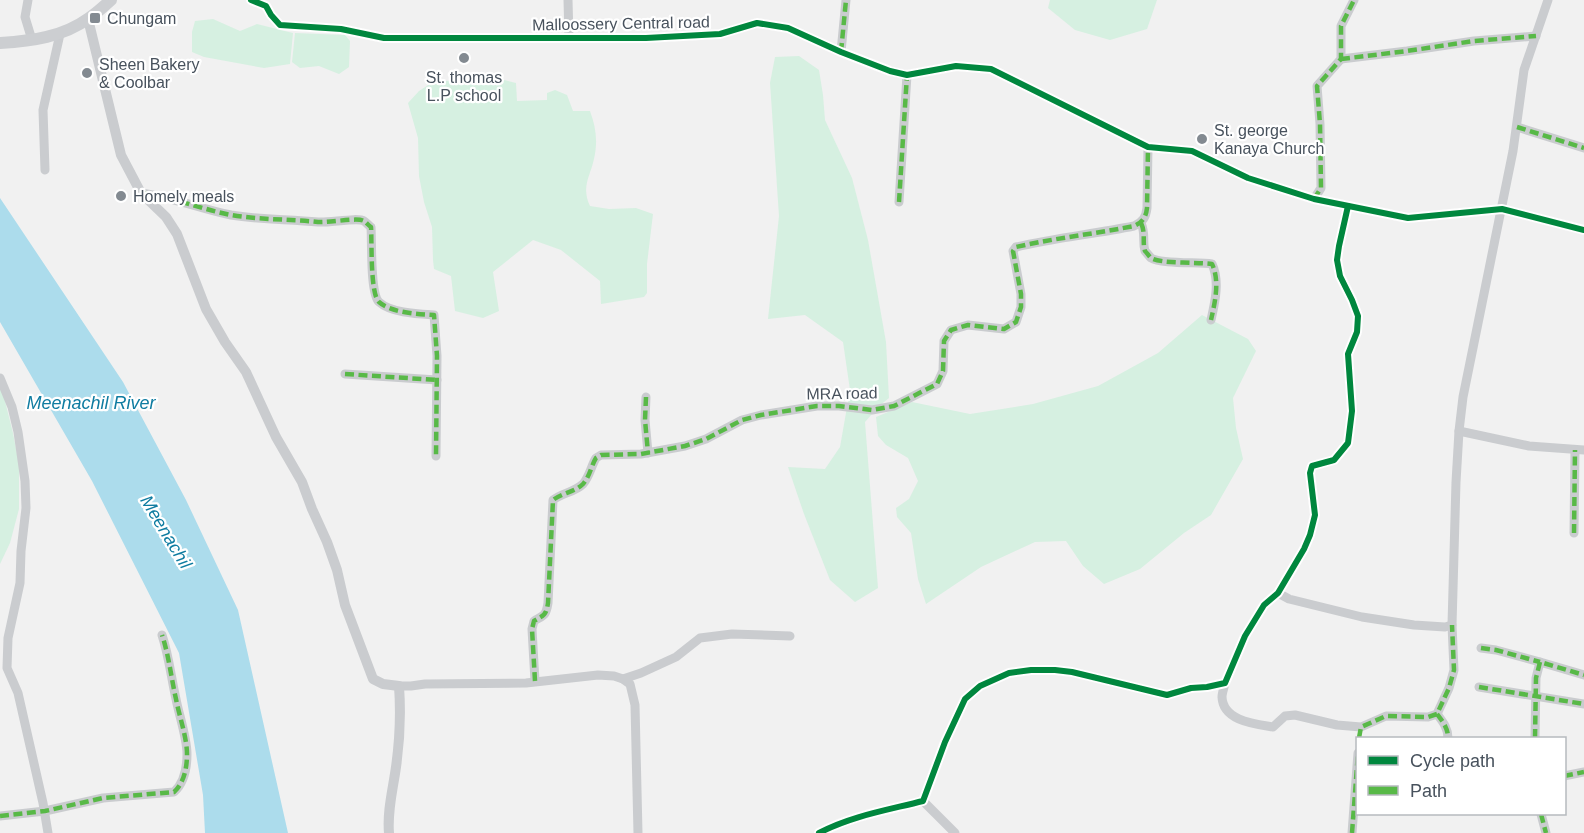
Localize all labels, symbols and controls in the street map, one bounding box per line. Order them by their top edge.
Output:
place label: Chungam [107,10,176,27]
marker: Chungam [88,11,102,25]
street label: Malloossery Central road [532,13,710,34]
marker: St. thomas L.P school [457,51,471,65]
place label: Sheen Bakery & Coolbar [99,56,200,91]
marker: Sheen Bakery & Coolbar [80,66,94,80]
place label: St. thomas L.P school [426,69,502,104]
place label: St. george Kanaya Church [1214,122,1324,157]
marker: St. george Kanaya Church [1195,132,1209,146]
place label: Homely meals [133,188,234,205]
marker: Homely meals [114,189,128,203]
street label: MRA road [806,384,878,403]
water label: Meenachil River [26,393,157,413]
water label: Meenachil [136,492,196,573]
legend [1356,737,1566,815]
text: Cycle path [1410,751,1495,771]
text: Path [1410,781,1447,801]

